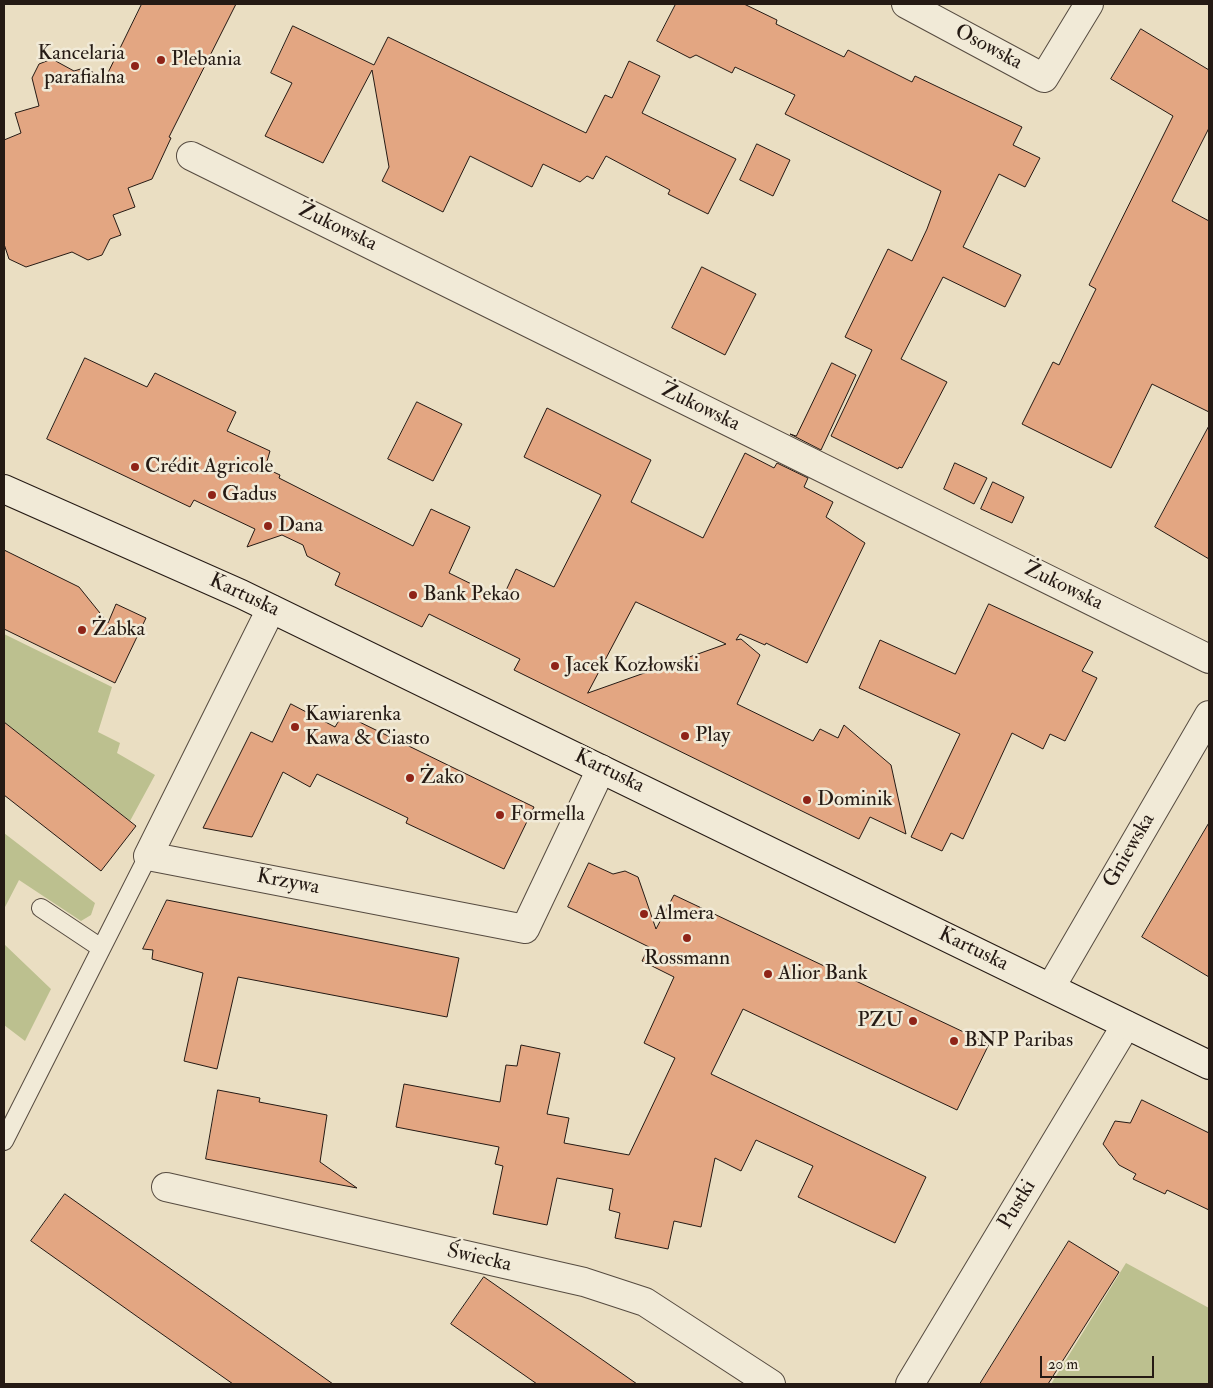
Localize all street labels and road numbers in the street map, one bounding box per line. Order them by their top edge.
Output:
street label: Osowska [950,20,1026,76]
street label: Żukowska [293,198,381,258]
street label: Żukowska [656,378,744,438]
street label: Żukowska [1019,557,1107,617]
street label: Kartuska [205,569,283,623]
street label: Kartuska [570,744,648,800]
street label: Gniewska [1099,809,1161,893]
street label: Krzywa [254,865,322,901]
street label: Kartuska [934,922,1012,978]
street label: Pustki [994,1176,1042,1234]
street label: Świecka [444,1239,514,1279]

